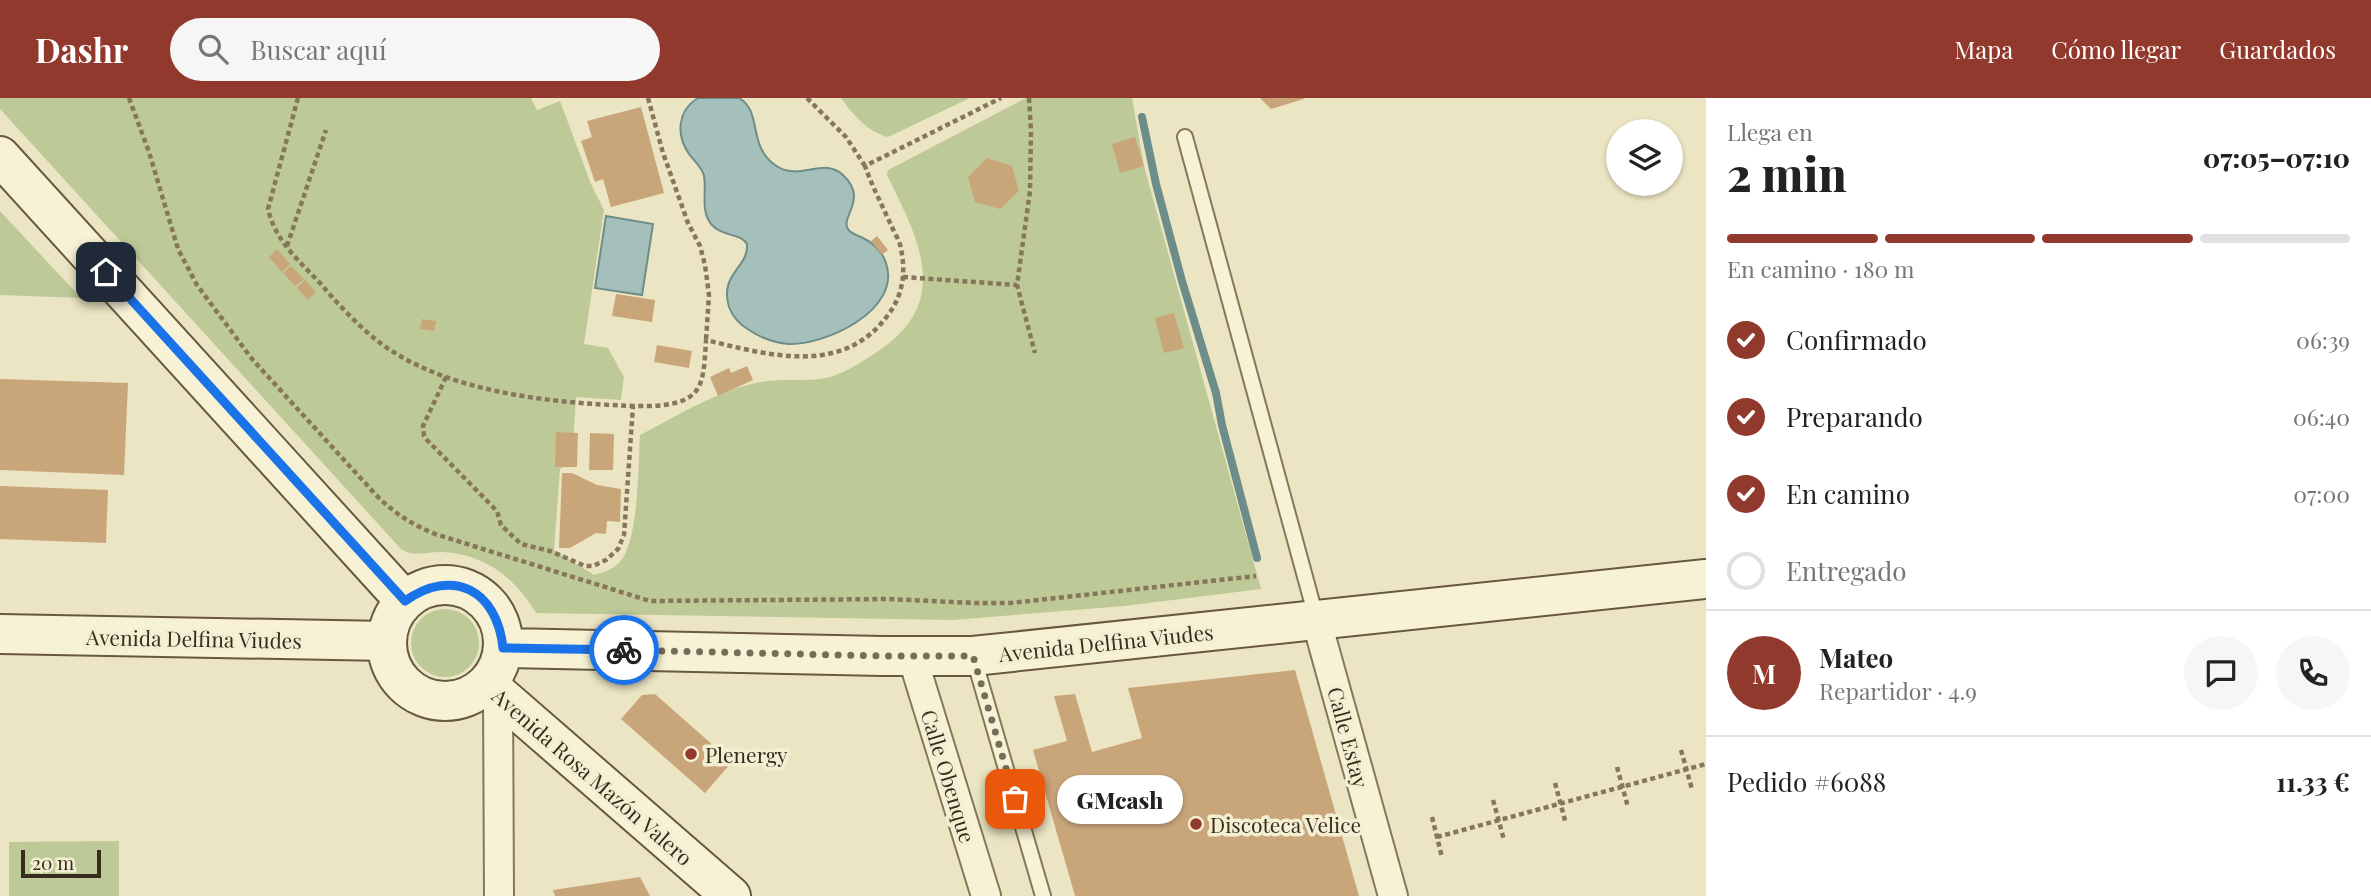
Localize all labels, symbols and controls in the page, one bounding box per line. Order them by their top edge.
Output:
search box [170,18,660,81]
text: Dashr [35,27,128,71]
icon: search [194,30,232,68]
text: Buscar aquí [250,32,387,67]
text: Mapa [1955,33,2013,65]
text: Cómo llegar [2051,33,2181,65]
text: Guardados [2219,33,2336,65]
text: Llega en [1727,116,1813,147]
map controls [1606,119,1683,196]
button: layers [1606,119,1683,196]
text: 07:05–07:10 [2203,140,2350,175]
text: 2 min [1727,142,1847,204]
pin [76,242,136,302]
icon: home [87,253,125,291]
text: En camino · 180 m [1727,253,1915,284]
icon: check [1727,321,1765,359]
text: Confirmado [1786,322,1927,357]
text: 06:39 [2296,324,2350,355]
icon: check [1727,398,1765,436]
text: Preparando [1786,399,1923,434]
text: 06:40 [2293,401,2350,432]
icon: check [1727,475,1765,513]
text: En camino [1786,476,1910,511]
text: 07:00 [2293,478,2350,509]
text: Entregado [1786,553,1907,588]
courier [589,615,659,685]
street label: Avenida Delfina Viudes [996,617,1215,667]
street label: Avenida Delfina Viudes [85,622,302,654]
icon: bike [605,631,643,669]
button: chat [2184,636,2258,710]
button: phone [2276,636,2350,710]
text: Mateo [1819,640,1893,675]
text: M [1752,656,1776,691]
text: Repartidor · 4.9 [1819,675,1977,706]
street label: Avenida Rosa Mazón Valero [486,681,699,871]
street label: Calle Estay [1322,684,1376,791]
street label: Calle Obenque [915,706,983,846]
place label: Plenergy [705,740,788,768]
marker: Plenergy [683,746,699,762]
text: Pedido #6088 [1727,764,1886,799]
text: 11.33 € [2276,764,2350,799]
pin [985,769,1045,829]
callout: GMcash [1057,774,1183,824]
icon: bag [996,780,1034,818]
text: GMcash [1077,784,1163,815]
place label: Discoteca Velice [1210,810,1361,838]
marker: Discoteca Velice [1188,816,1204,832]
scale bar [21,847,102,879]
text: 20 m [32,849,74,875]

